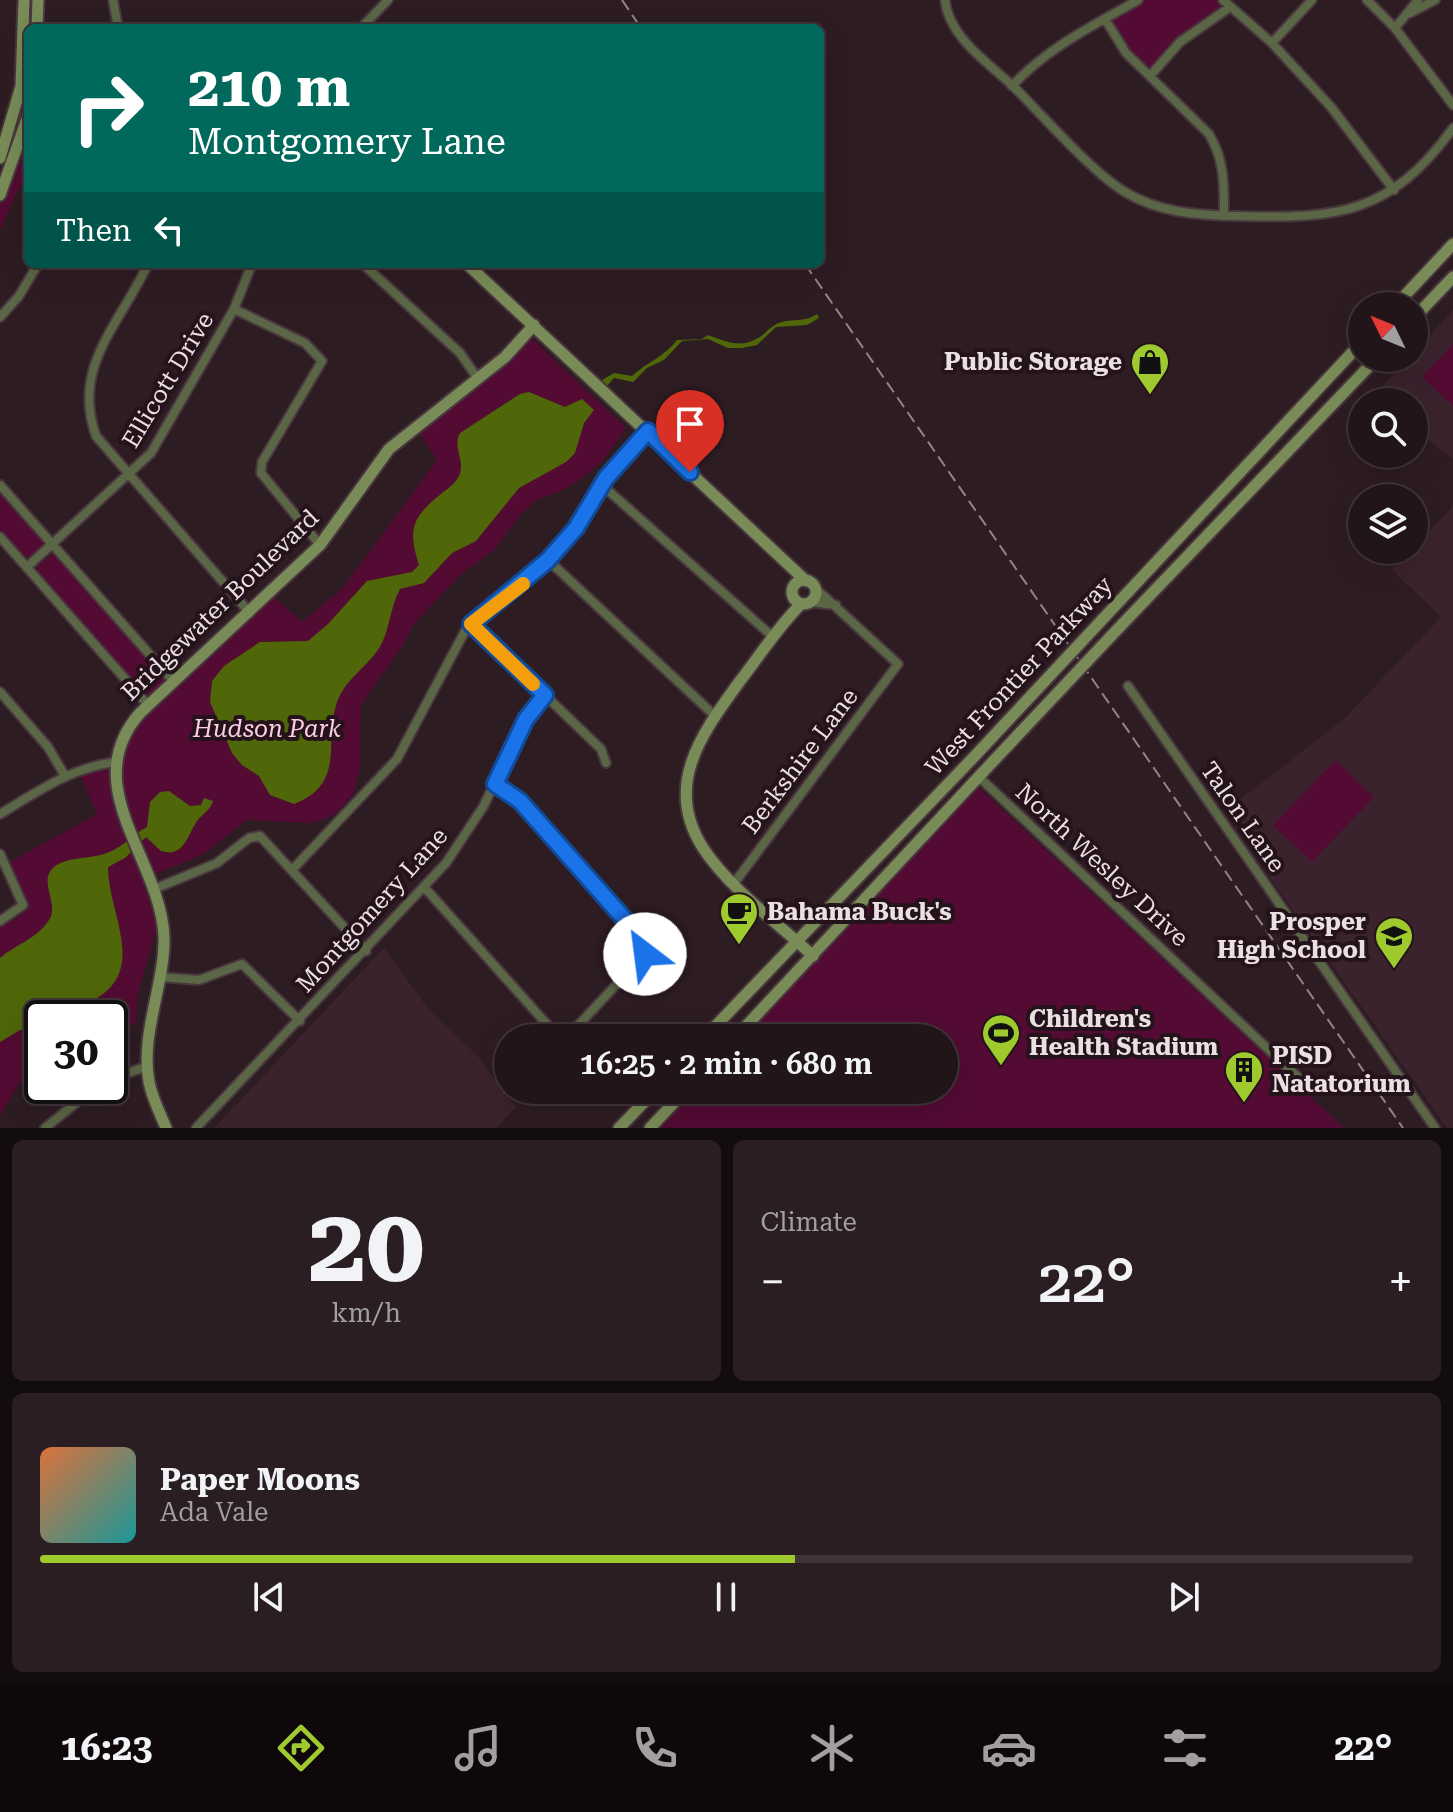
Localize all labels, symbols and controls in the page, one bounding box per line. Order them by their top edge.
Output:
text: 210 m [188,54,350,120]
icon: right [56,56,160,160]
text: Montgomery Lane [188,121,506,163]
icon: left [147,208,191,252]
text: Then [56,213,131,248]
north arrow [1348,292,1428,372]
map controls [1348,292,1428,564]
street label: Ellicott Drive [117,307,219,453]
shop icon: Public Storage [1129,341,1171,396]
place label: Public Storage [944,348,1122,376]
button: search [1348,388,1428,468]
pin [656,390,724,472]
icon: arrive [668,402,712,446]
button: layers [1348,484,1428,564]
street label: Bridgewater Boulevard [116,504,324,706]
street label: West Frontier Parkway [920,570,1119,781]
street label: Berkshire Lane [736,683,864,839]
park label: Hudson Park [192,715,341,743]
street label: Talon Lane [1195,757,1291,877]
street label: North Wesley Drive [1010,778,1194,952]
street label: Montgomery Lane [291,822,453,998]
cafe icon: Bahama Buck's [718,891,760,946]
place label: Bahama Buck's [767,898,952,926]
place label: Prosper High School [1217,908,1366,964]
position arrow [603,912,687,996]
school or university icon: Prosper High School [1373,915,1415,970]
speed limit sign: 30 [24,1000,128,1104]
place label: Children's Health Stadium [1029,1005,1218,1061]
sports icon: Children's Health Stadium [980,1012,1022,1067]
place label: PISD Natatorium [1272,1042,1411,1098]
text: 16:25 · 2 min · 680 m [580,1046,872,1081]
building icon: PISD Natatorium [1223,1049,1265,1104]
text: 20 [308,1185,424,1306]
text: Climate [761,1207,857,1237]
text: 22° [1038,1246,1135,1317]
text: − [761,1256,785,1308]
text: + [1388,1256,1413,1308]
text: km/h [331,1298,401,1328]
text: Paper Moons [160,1462,360,1497]
text: Ada Vale [160,1497,268,1527]
icon: previous [247,1575,291,1619]
icon: pause [704,1575,748,1619]
icon: next [1162,1575,1206,1619]
icon: directions [273,1720,329,1776]
icon: music [450,1720,506,1776]
icon: phone [627,1720,683,1776]
icon: climate [804,1720,860,1776]
icon: car [981,1720,1037,1776]
icon: filters [1157,1720,1213,1776]
text: 16:23 [60,1727,152,1769]
text: 22° [1334,1727,1393,1769]

